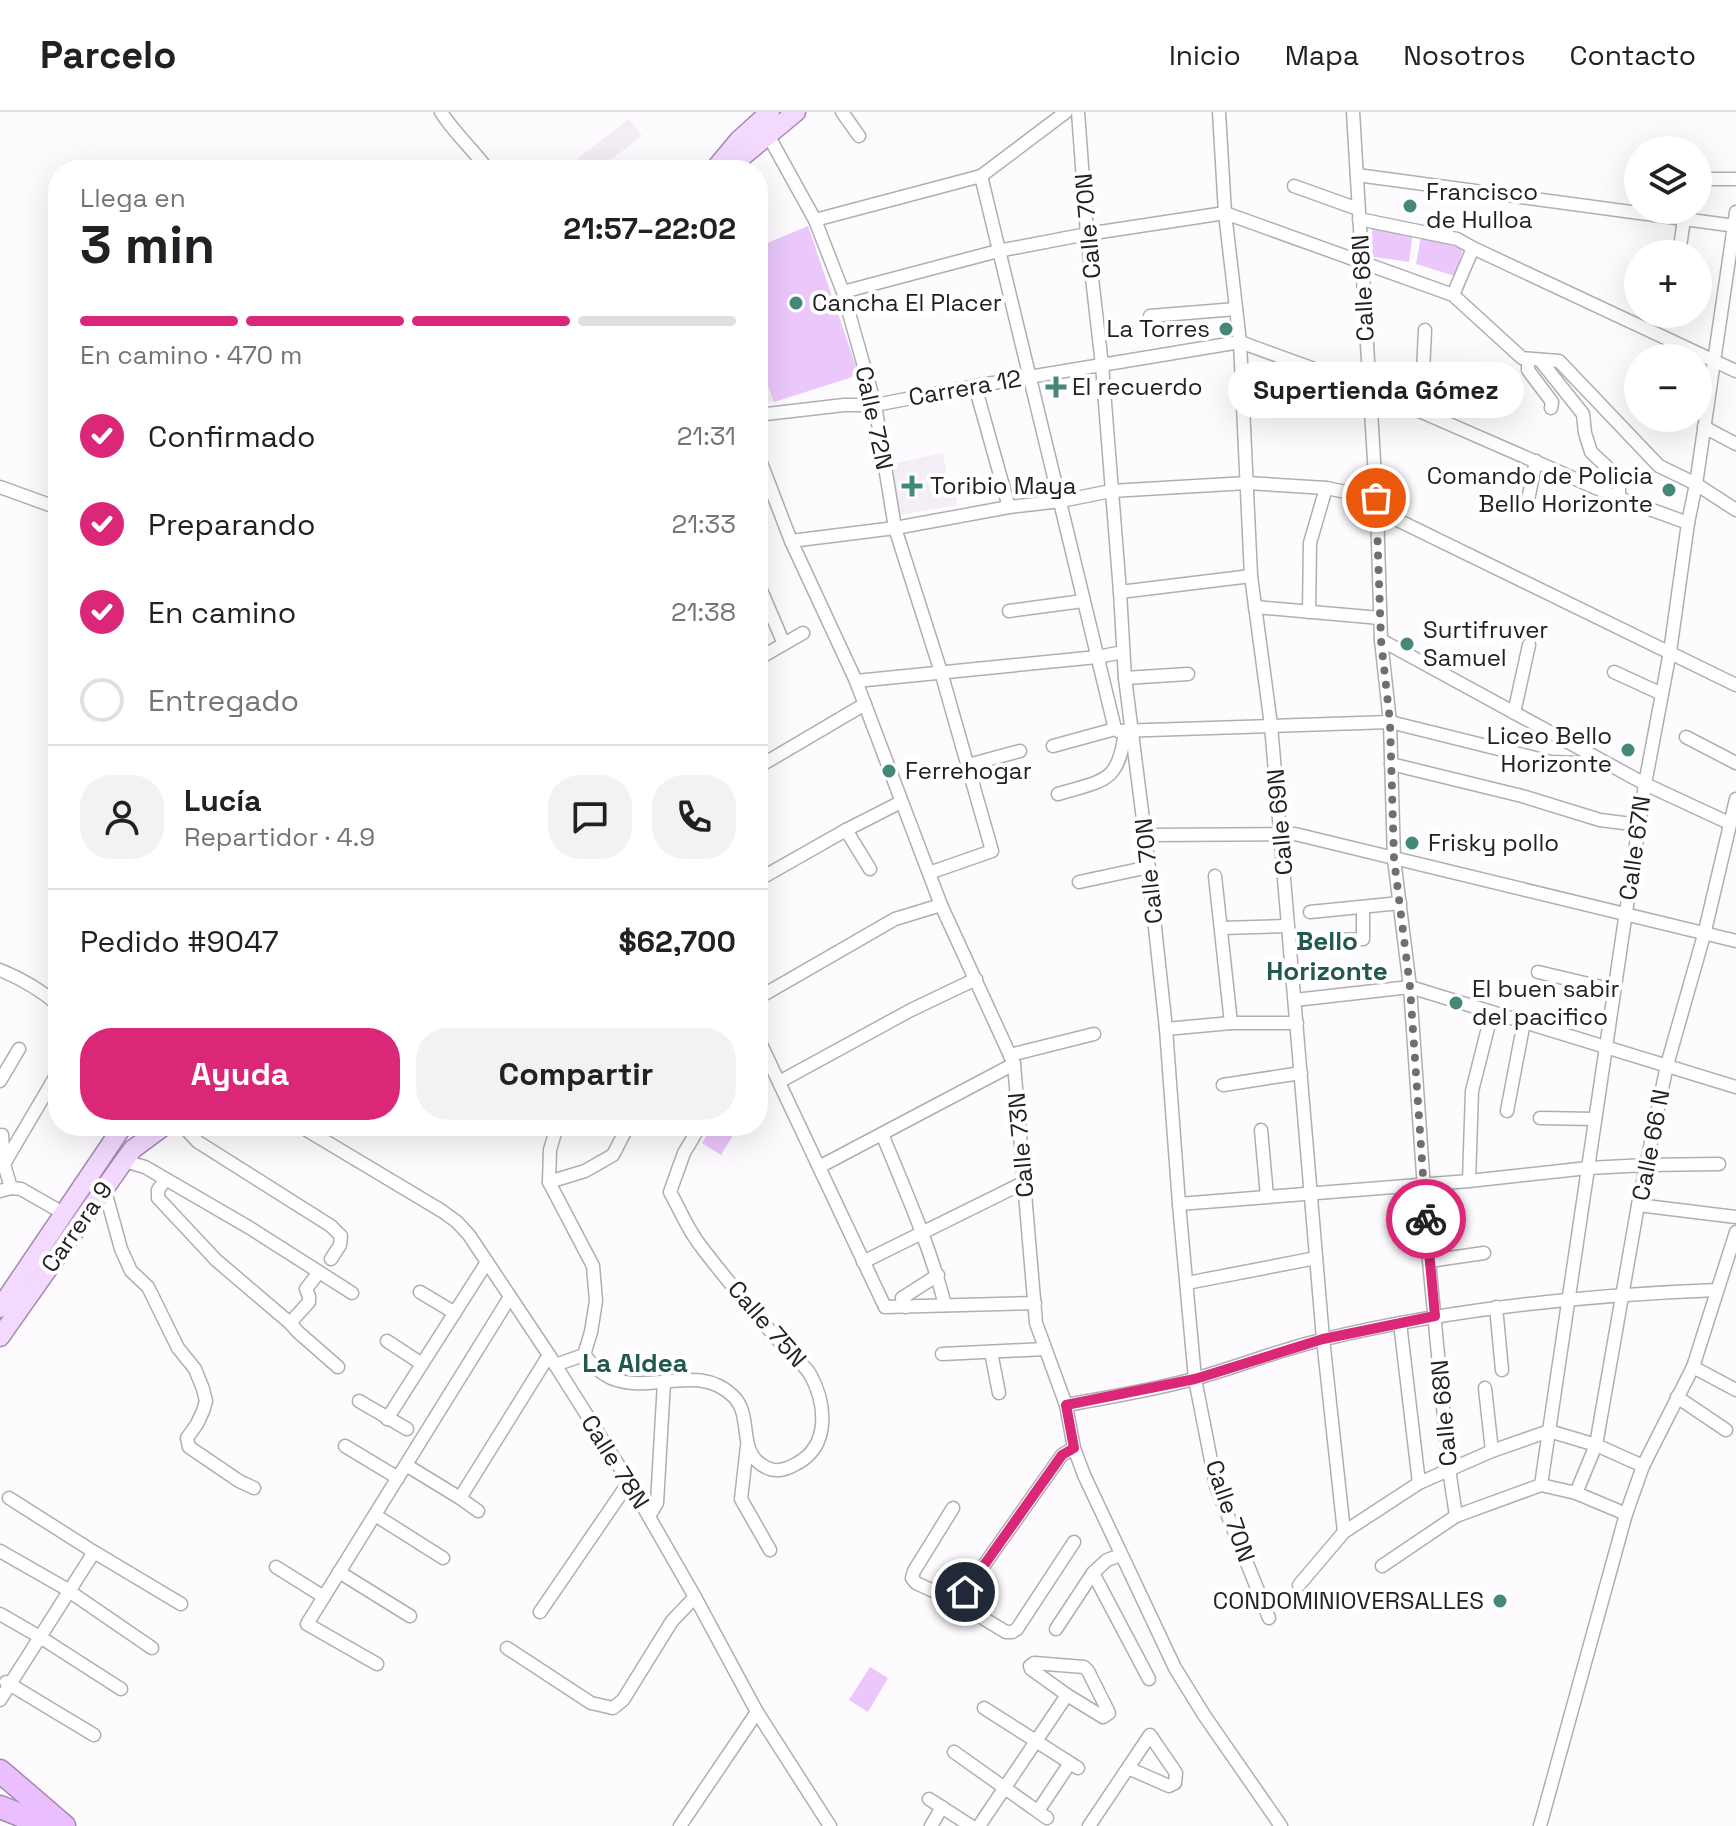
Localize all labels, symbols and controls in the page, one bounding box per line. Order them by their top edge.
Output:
text: Parcelo [40,31,176,79]
text: Inicio [1169,37,1241,73]
text: Mapa [1285,37,1359,73]
text: Nosotros [1403,37,1526,73]
text: Contacto [1570,37,1696,73]
map controls [1624,136,1712,432]
button: layers [1624,136,1712,224]
street label: Calle 70N [1067,172,1108,280]
place label: Francisco de Hulloa [1426,176,1538,235]
text: Llega en [80,181,186,215]
marker: Francisco de Hulloa [1401,197,1419,215]
text: 21:57–22:02 [563,209,736,248]
text: 3 min [80,212,215,278]
street label: Calle 68N [1344,234,1381,342]
button: + [1624,240,1712,328]
place label: Cancha El Placer [812,287,1002,318]
marker: Cancha El Placer [787,294,805,312]
place label: La Torres [1106,313,1210,344]
marker: La Torres [1217,320,1235,338]
text: En camino · 470 m [80,338,302,372]
button: − [1624,344,1712,432]
street label: Carrera 12 [906,362,1024,413]
callout: Supertienda Gómez [1228,362,1524,418]
street label: Calle 72N [848,363,901,473]
place label: El recuerdo [1072,371,1203,402]
text: Supertienda Gómez [1253,373,1499,407]
marker: El recuerdo [1047,378,1065,396]
icon: check [80,414,124,458]
text: Confirmado [148,417,315,456]
text: 21:31 [677,419,736,453]
place label: Comando de Policia Bello Horizonte [1427,460,1653,519]
pin [1342,464,1410,532]
place label: Toribio Maya [930,470,1077,501]
marker: Toribio Maya [901,475,923,497]
icon: bag [1354,476,1398,520]
marker: Comando de Policia Bello Horizonte [1660,481,1678,499]
icon: check [80,502,124,546]
text: Preparando [148,505,315,544]
text: 21:33 [671,507,736,541]
icon: check [80,590,124,634]
text: En camino [148,593,296,632]
text: 21:38 [671,595,736,629]
place label: Surtifruver Samuel [1423,614,1548,673]
marker: Surtifruver Samuel [1398,635,1416,653]
text: Entregado [148,681,299,720]
place label: Liceo Bello Horizonte [1487,720,1612,779]
marker: Liceo Bello Horizonte [1619,741,1637,759]
place label: Ferrehogar [905,755,1032,786]
marker: Ferrehogar [880,762,898,780]
street label: Calle 69N [1259,768,1300,877]
button: person [80,775,164,859]
button: chat [548,775,632,859]
button: phone [652,775,736,859]
text: Lucía [184,781,262,820]
street label: Calle 67N [1612,794,1657,902]
street label: Calle 70N [1128,817,1169,925]
text: Repartidor · 4.9 [184,820,375,854]
place label: Frisky pollo [1428,827,1559,858]
marker: Frisky pollo [1403,834,1421,852]
text: Pedido #9047 [80,922,279,961]
text: $62,700 [618,922,736,961]
district label: Bello Horizonte [1266,924,1388,988]
place label: El buen sabir del pacifico [1472,973,1620,1032]
marker: El buen sabir del pacifico [1447,994,1465,1012]
button: Ayuda [80,1028,400,1120]
button: Compartir [416,1028,736,1120]
street label: Calle 66 N [1625,1087,1676,1203]
street label: Calle 73N [1000,1091,1041,1199]
street label: Carrera 9 [34,1175,119,1278]
courier [1386,1179,1466,1259]
icon: bike [1404,1197,1448,1241]
street label: Calle 75N [721,1274,814,1374]
district label: La Aldea [582,1346,688,1380]
street label: Calle 68N [1423,1358,1464,1468]
street label: Calle 78N [574,1409,657,1515]
street label: Calle 70N [1199,1456,1262,1566]
pin [931,1558,999,1626]
icon: home [943,1570,987,1614]
place label: CONDOMINIOVERSALLES [1213,1585,1484,1616]
marker: CONDOMINIOVERSALLES [1491,1592,1509,1610]

